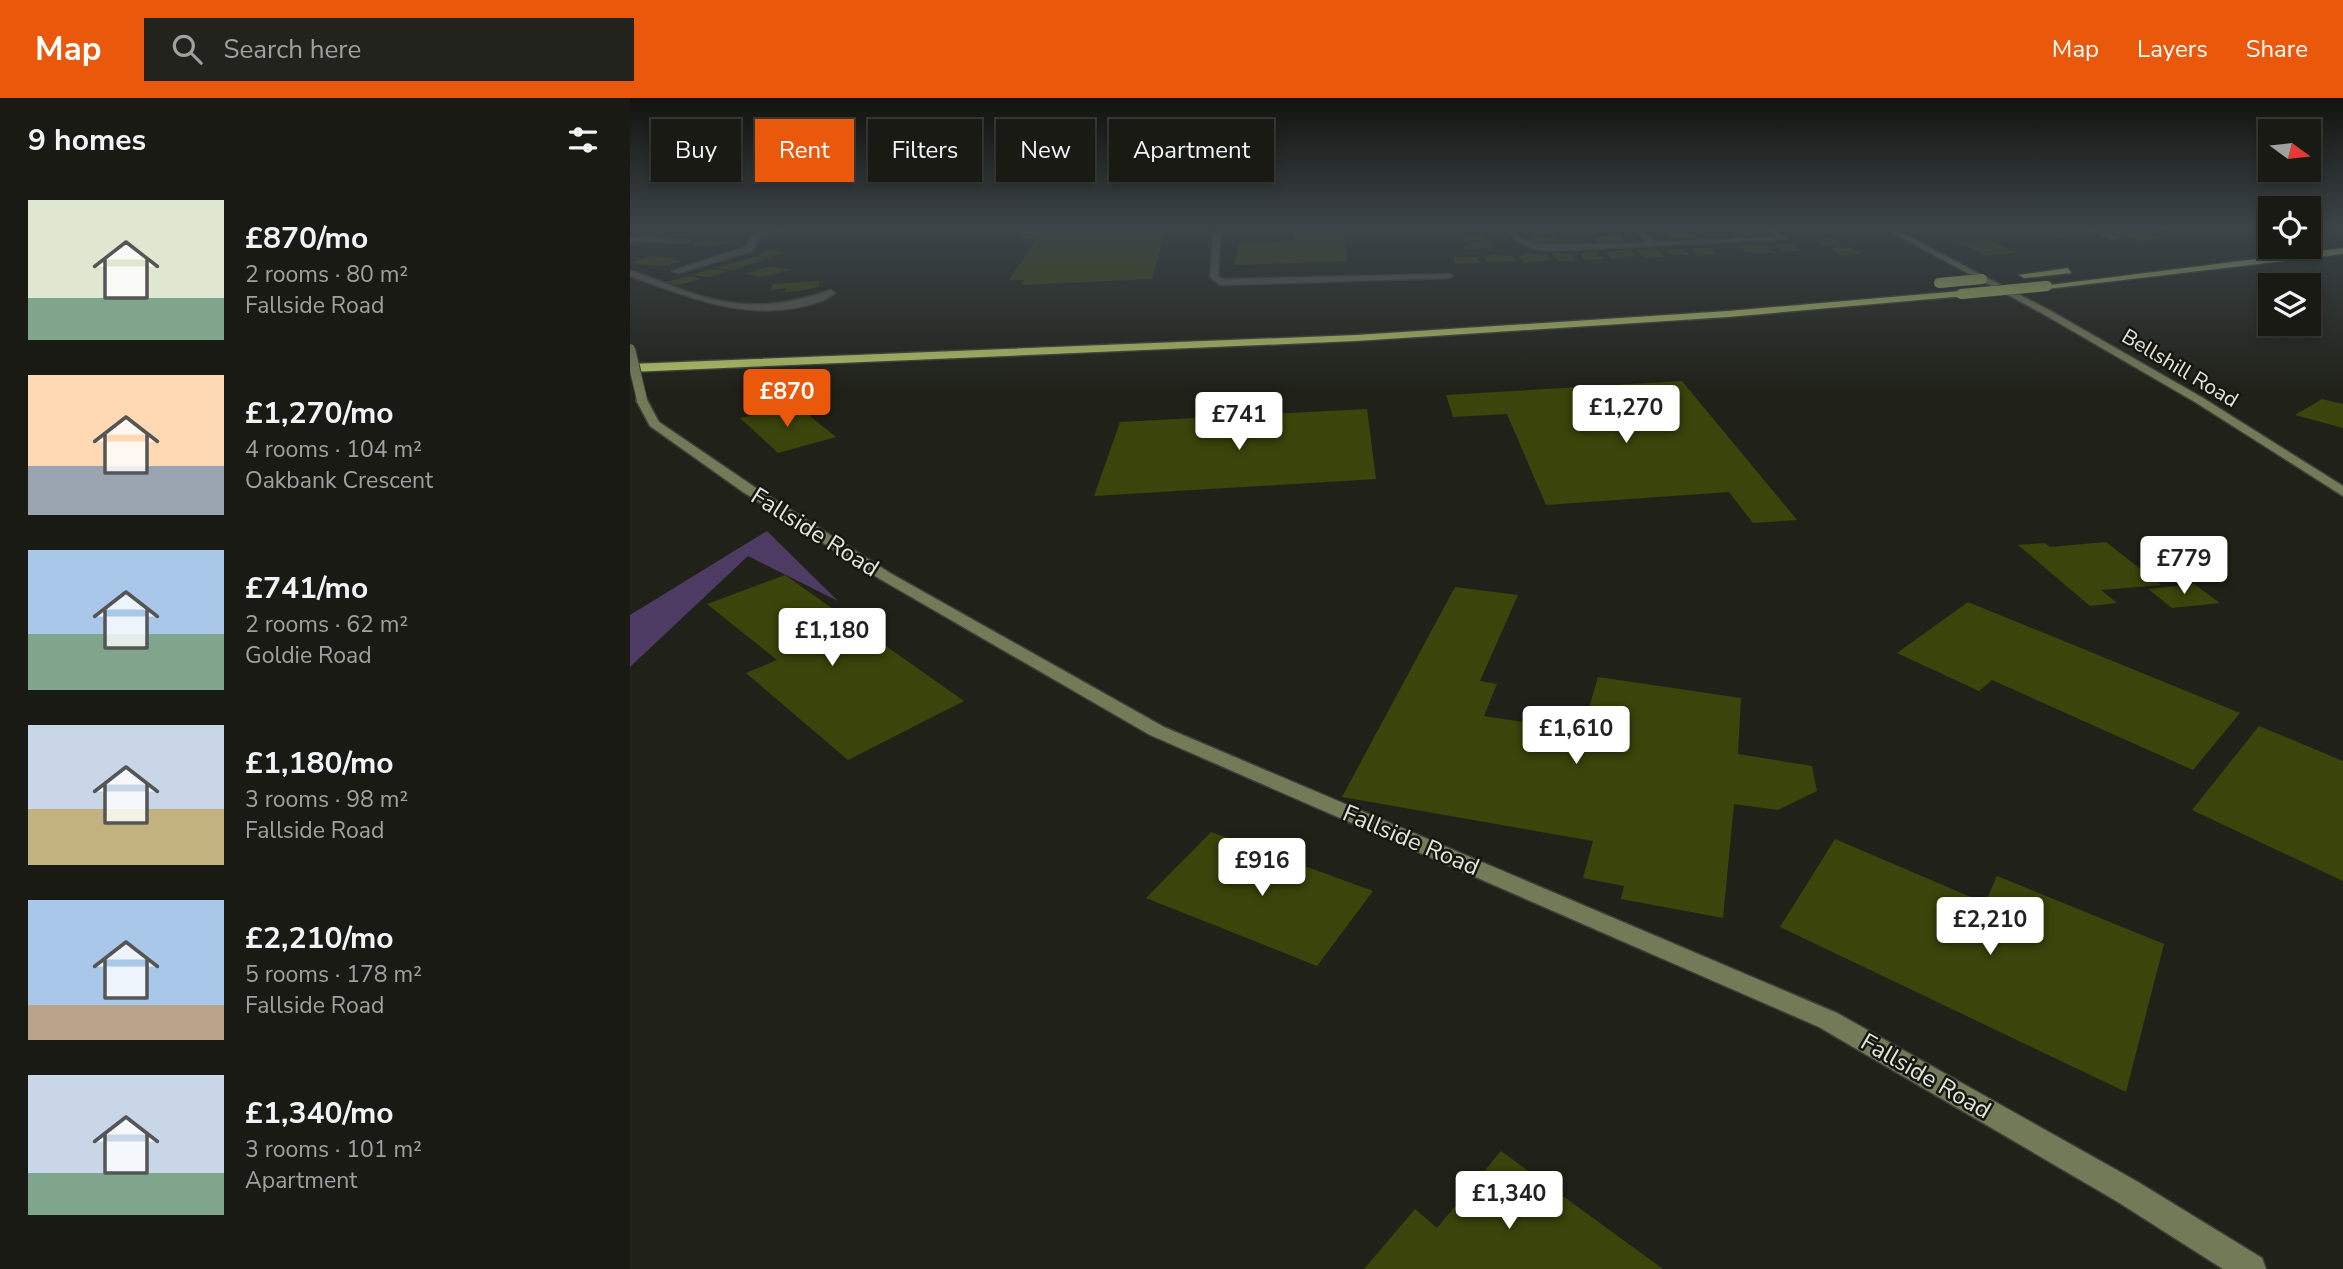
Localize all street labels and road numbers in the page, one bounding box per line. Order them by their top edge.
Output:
street label: Bellshill Road [2117,322,2243,414]
street label: Fallside Road [745,480,885,584]
street label: Fallside Road [1338,797,1484,883]
street label: Fallside Road [1855,1026,1997,1126]

